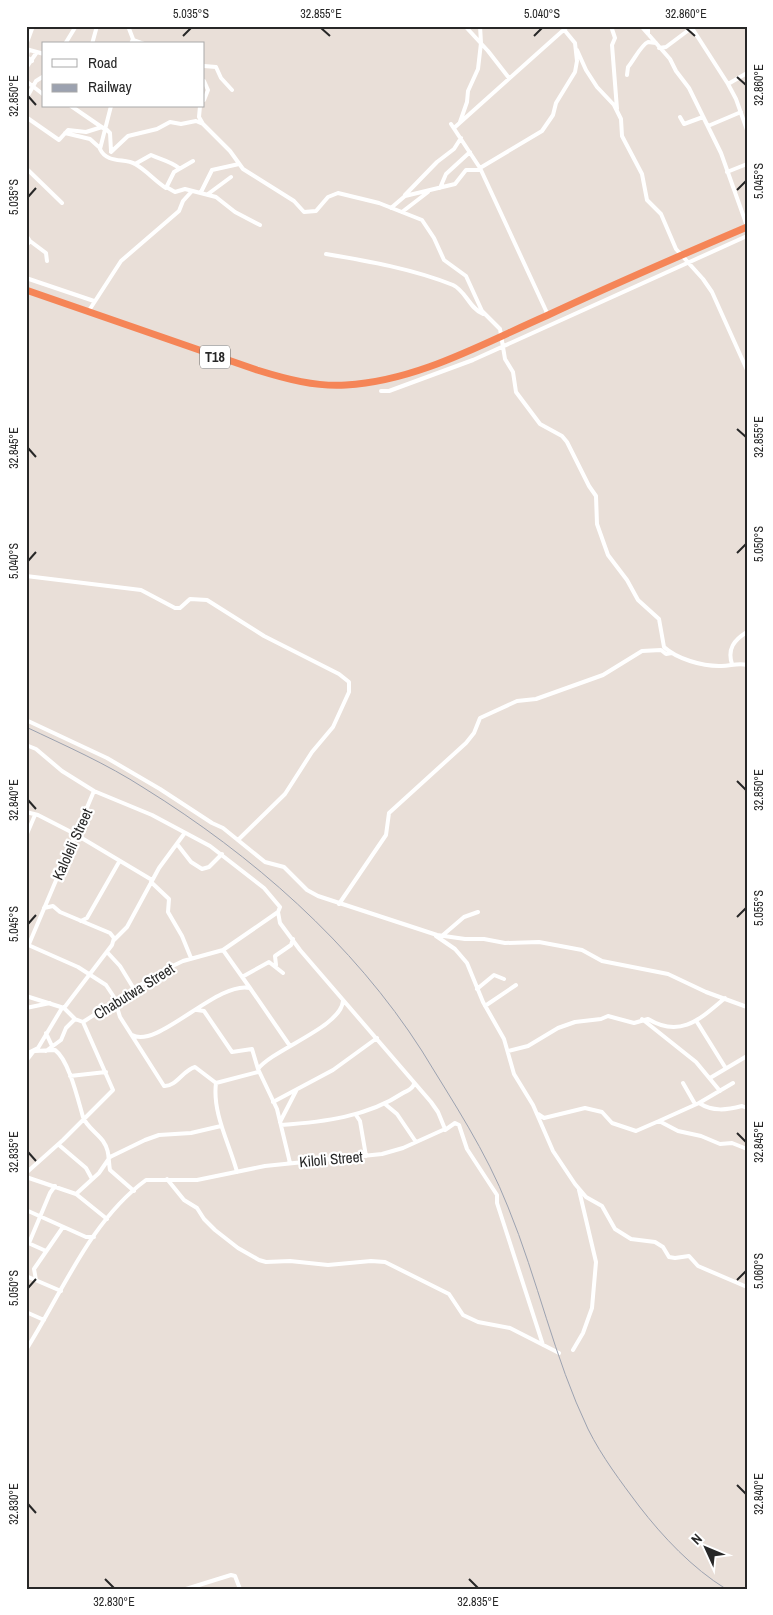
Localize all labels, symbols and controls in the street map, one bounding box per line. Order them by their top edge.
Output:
text: 5.035°S [173,6,209,22]
text: 32.855°E [300,6,342,22]
text: 5.040°S [524,6,560,22]
text: 32.860°E [665,6,707,22]
legend [42,42,205,108]
text: Road [88,52,117,73]
text: 32.860°E [751,64,767,106]
text: 32.850°E [6,75,22,117]
text: Railway [88,76,133,97]
text: 5.045°S [751,163,767,199]
text: 5.035°S [6,179,22,215]
road number: T18 [200,346,230,368]
text: 32.855°E [751,416,767,458]
text: 32.845°E [6,427,22,469]
text: 5.050°S [751,526,767,562]
text: 5.040°S [6,543,22,579]
text: 32.850°E [751,769,767,811]
text: 32.840°E [6,779,22,821]
street label: Kaloleli Street [47,804,97,883]
text: 5.055°S [751,890,767,926]
text: 5.045°S [6,906,22,942]
street label: Chabutwa Street [90,958,179,1024]
text: 32.845°E [751,1121,767,1163]
text: 32.835°E [6,1131,22,1173]
street label: Kiloli Street [298,1146,364,1172]
text: 5.060°S [751,1253,767,1289]
text: 5.050°S [6,1270,22,1306]
text: 32.840°E [751,1473,767,1515]
text: 32.830°E [6,1483,22,1525]
north arrow [680,1522,730,1572]
text: N [687,1530,706,1548]
text: 32.830°E [93,1594,135,1610]
text: 32.835°E [457,1594,499,1610]

